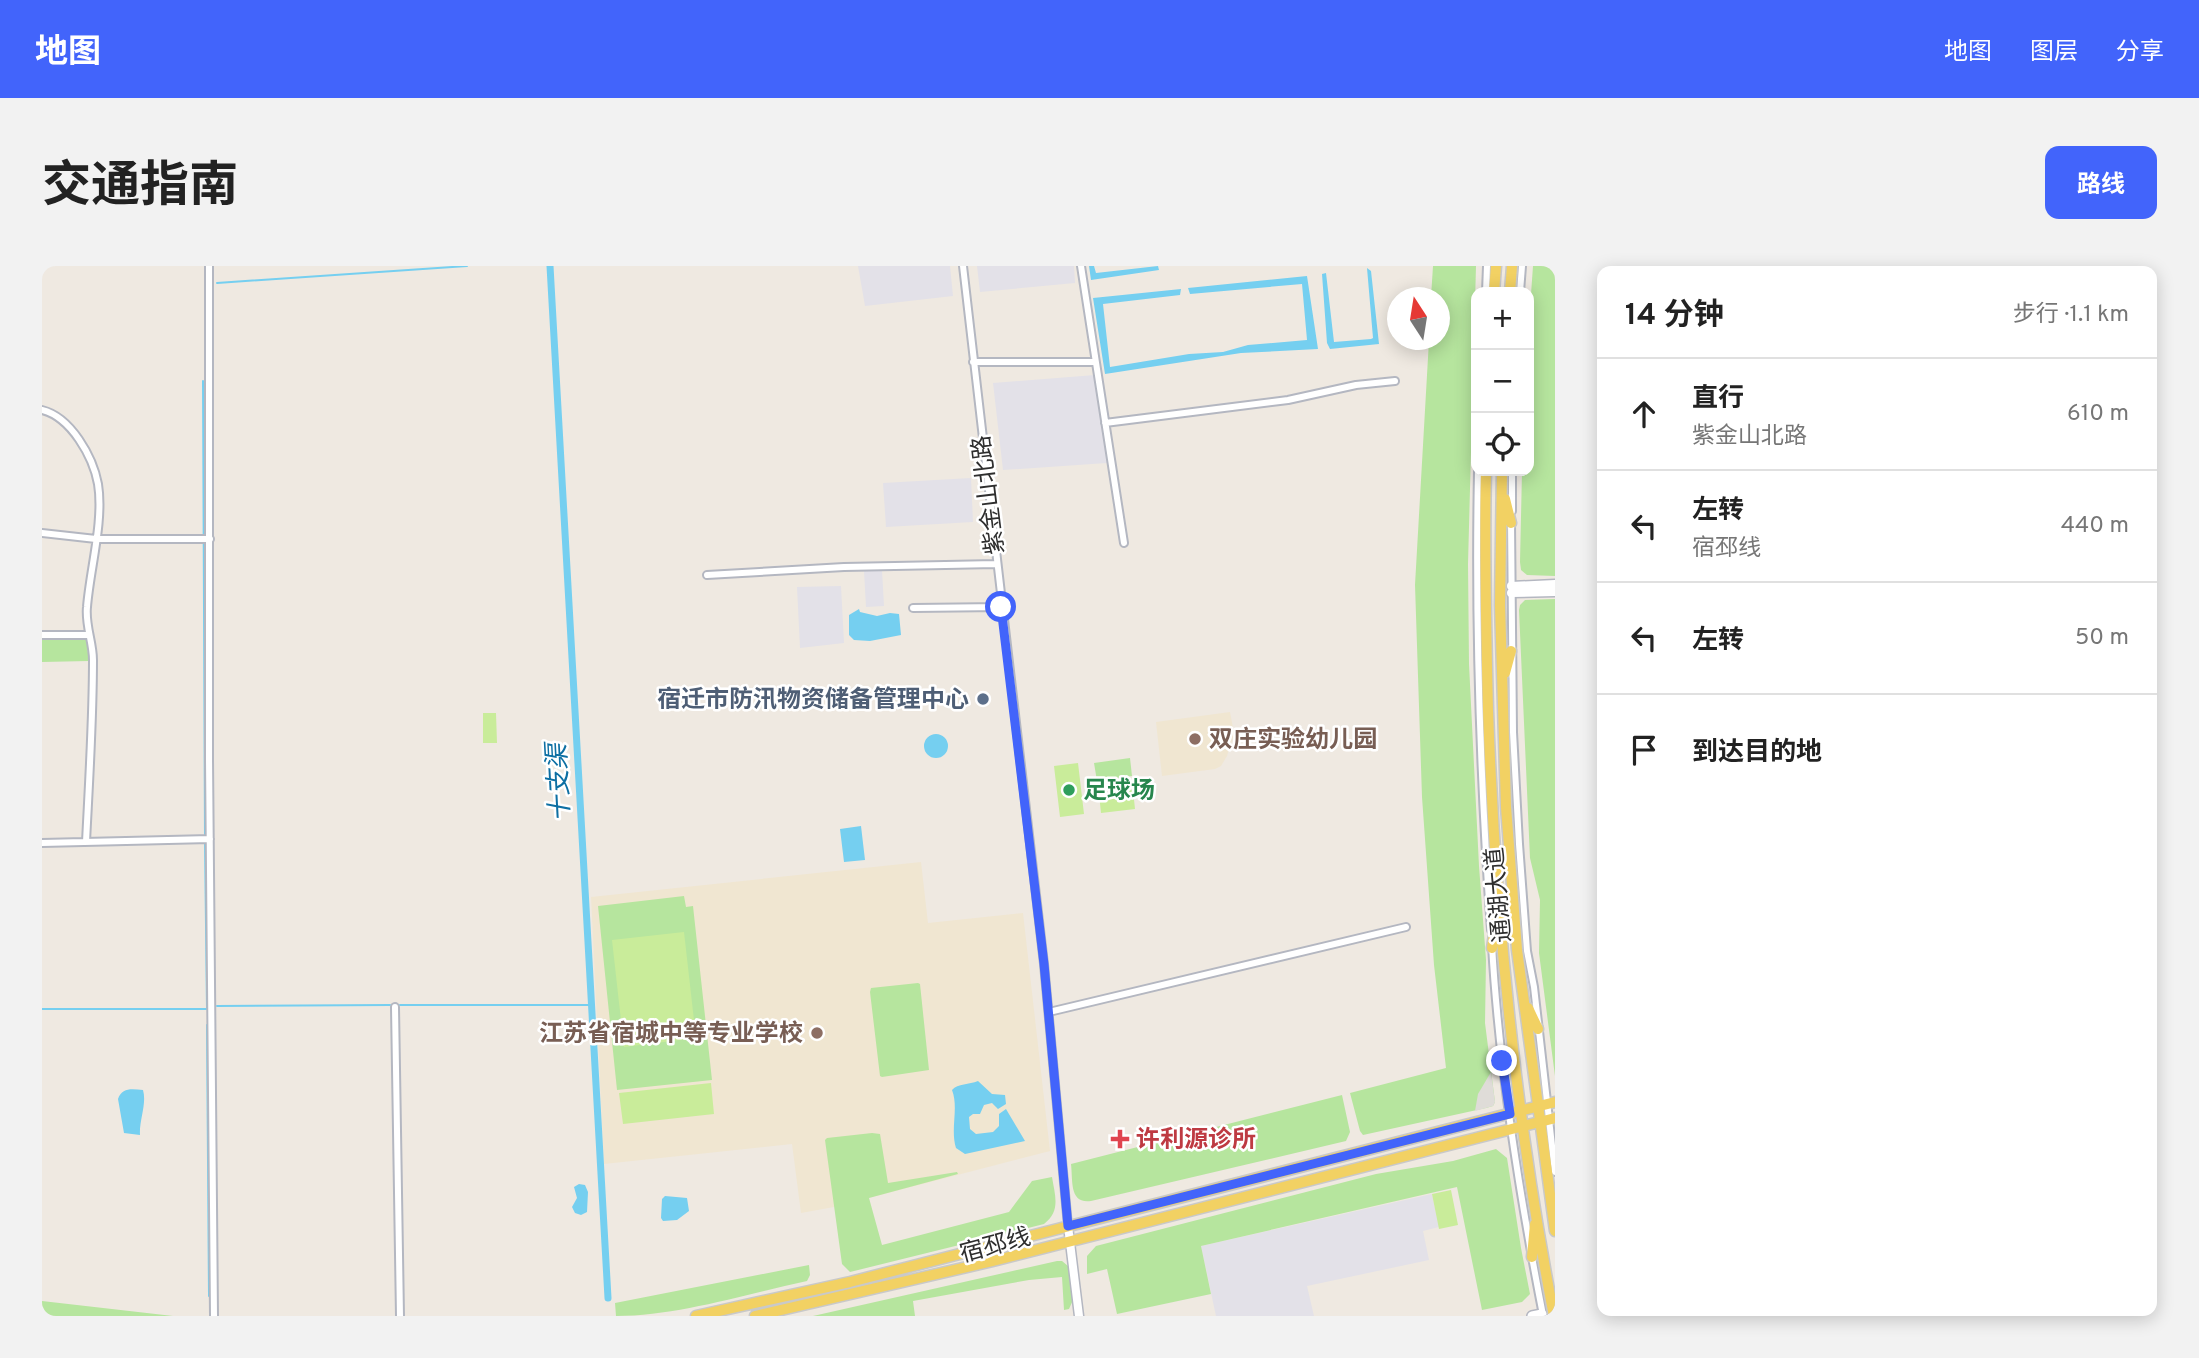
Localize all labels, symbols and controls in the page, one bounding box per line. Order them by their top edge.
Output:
text: 地图 [35,33,101,75]
text: 地图 [1944,38,1992,68]
text: 图层 [2030,38,2078,68]
text: 分享 [2116,38,2164,68]
button: 路线 [2045,146,2157,219]
text: 交通指南 [42,158,238,220]
north arrow [1387,287,1450,350]
map controls [1471,287,1534,476]
button: + [1471,287,1534,350]
text: 14 分钟 [1625,298,1724,335]
text: 步行 · 1.1 km [2013,301,2129,330]
button: − [1471,350,1534,413]
text: 直行 [1692,383,1744,416]
icon: ahead [1625,395,1663,433]
text: 610 m [2067,400,2129,429]
button: locate [1471,413,1534,476]
text: 紫金山北路 [1692,423,1807,452]
street label: 紫金山北路 [968,433,1012,556]
text: 左转 [1692,495,1744,528]
icon: left [1625,507,1663,545]
text: 440 m [2061,512,2129,541]
text: 宿邳线 [1692,535,1761,564]
route start [985,591,1016,622]
icon: left [1625,619,1663,657]
text: 50 m [2075,624,2129,653]
text: 左转 [1692,625,1744,658]
place label: 宿迁市防汛物资储备管理中心 [657,686,969,716]
marker: 宿迁市防汛物资储备管理中心 [975,691,991,707]
place label: 双庄实验幼儿园 [1209,726,1377,756]
marker: 双庄实验幼儿园 [1187,731,1203,747]
icon: arrive [1625,731,1663,769]
text: 到达目的地 [1692,737,1822,770]
water label: 十支渠 [542,739,579,823]
place label: 足球场 [1083,777,1155,807]
marker: 足球场 [1061,782,1077,798]
street label: 通湖大道 [1481,846,1519,944]
place label: 江苏省宿城中等专业学校 [539,1020,803,1050]
marker: 江苏省宿城中等专业学校 [809,1025,825,1041]
route end [1486,1045,1517,1076]
place label: 许利源诊所 [1136,1126,1256,1156]
marker: 许利源诊所 [1110,1129,1130,1149]
street label: 宿邳线 [957,1223,1034,1271]

